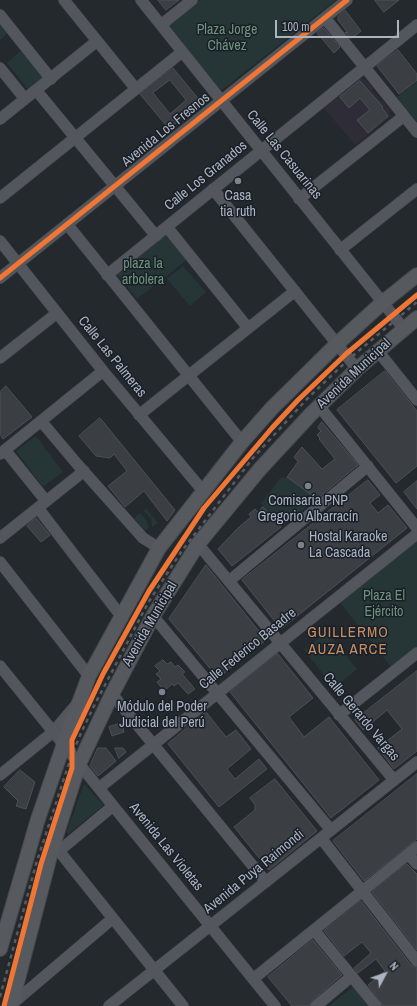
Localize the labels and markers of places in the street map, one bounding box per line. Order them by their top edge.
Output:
marker: Casa tia ruth [233,176,243,186]
place label: Casa tia ruth [220,188,256,220]
marker: Comisaría PNP Gregorio Albarracín [303,481,313,491]
place label: Comisaría PNP Gregorio Albarracín [258,493,358,526]
place label: Hostal Karaoke La Cascada [309,529,387,562]
marker: Hostal Karaoke La Cascada [296,540,306,550]
marker: Módulo del Poder Judicial del Perú [157,687,167,697]
place label: Módulo del Poder Judicial del Perú [117,699,207,732]

